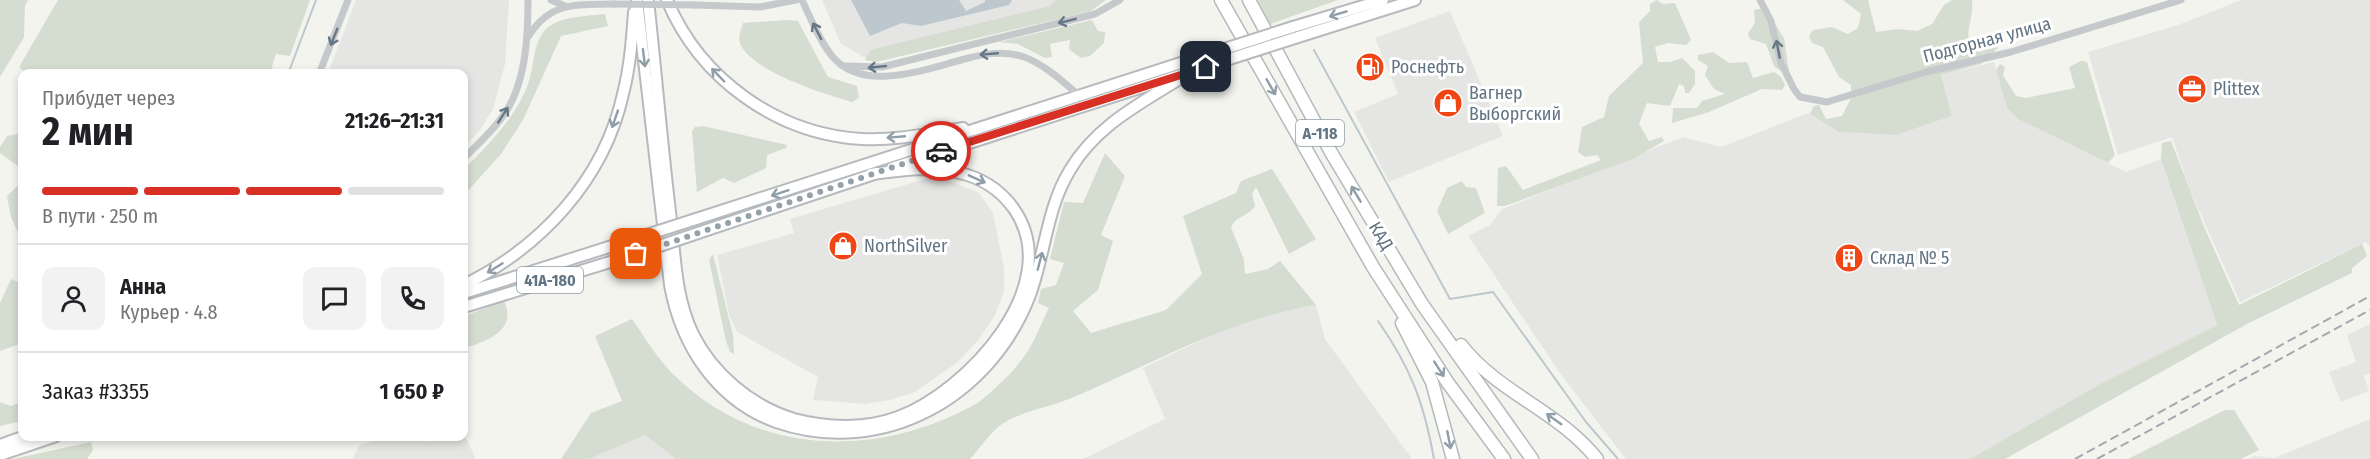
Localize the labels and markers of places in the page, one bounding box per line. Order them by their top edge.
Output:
pin [1180,41,1231,92]
fuel station icon: Роснефть [1354,51,1386,83]
place label: Роснефть [1391,56,1464,78]
office icon: Plittex [2176,73,2208,105]
place label: Plittex [2213,78,2260,100]
place label: Вагнер Выборгский [1469,82,1561,125]
shop icon: Вагнер Выборгский [1432,87,1464,119]
pin [610,228,661,279]
shop icon: NorthSilver [827,230,859,262]
place label: NorthSilver [864,235,948,257]
building icon: Склад № 5 [1833,242,1865,274]
place label: Склад № 5 [1870,247,1949,269]

